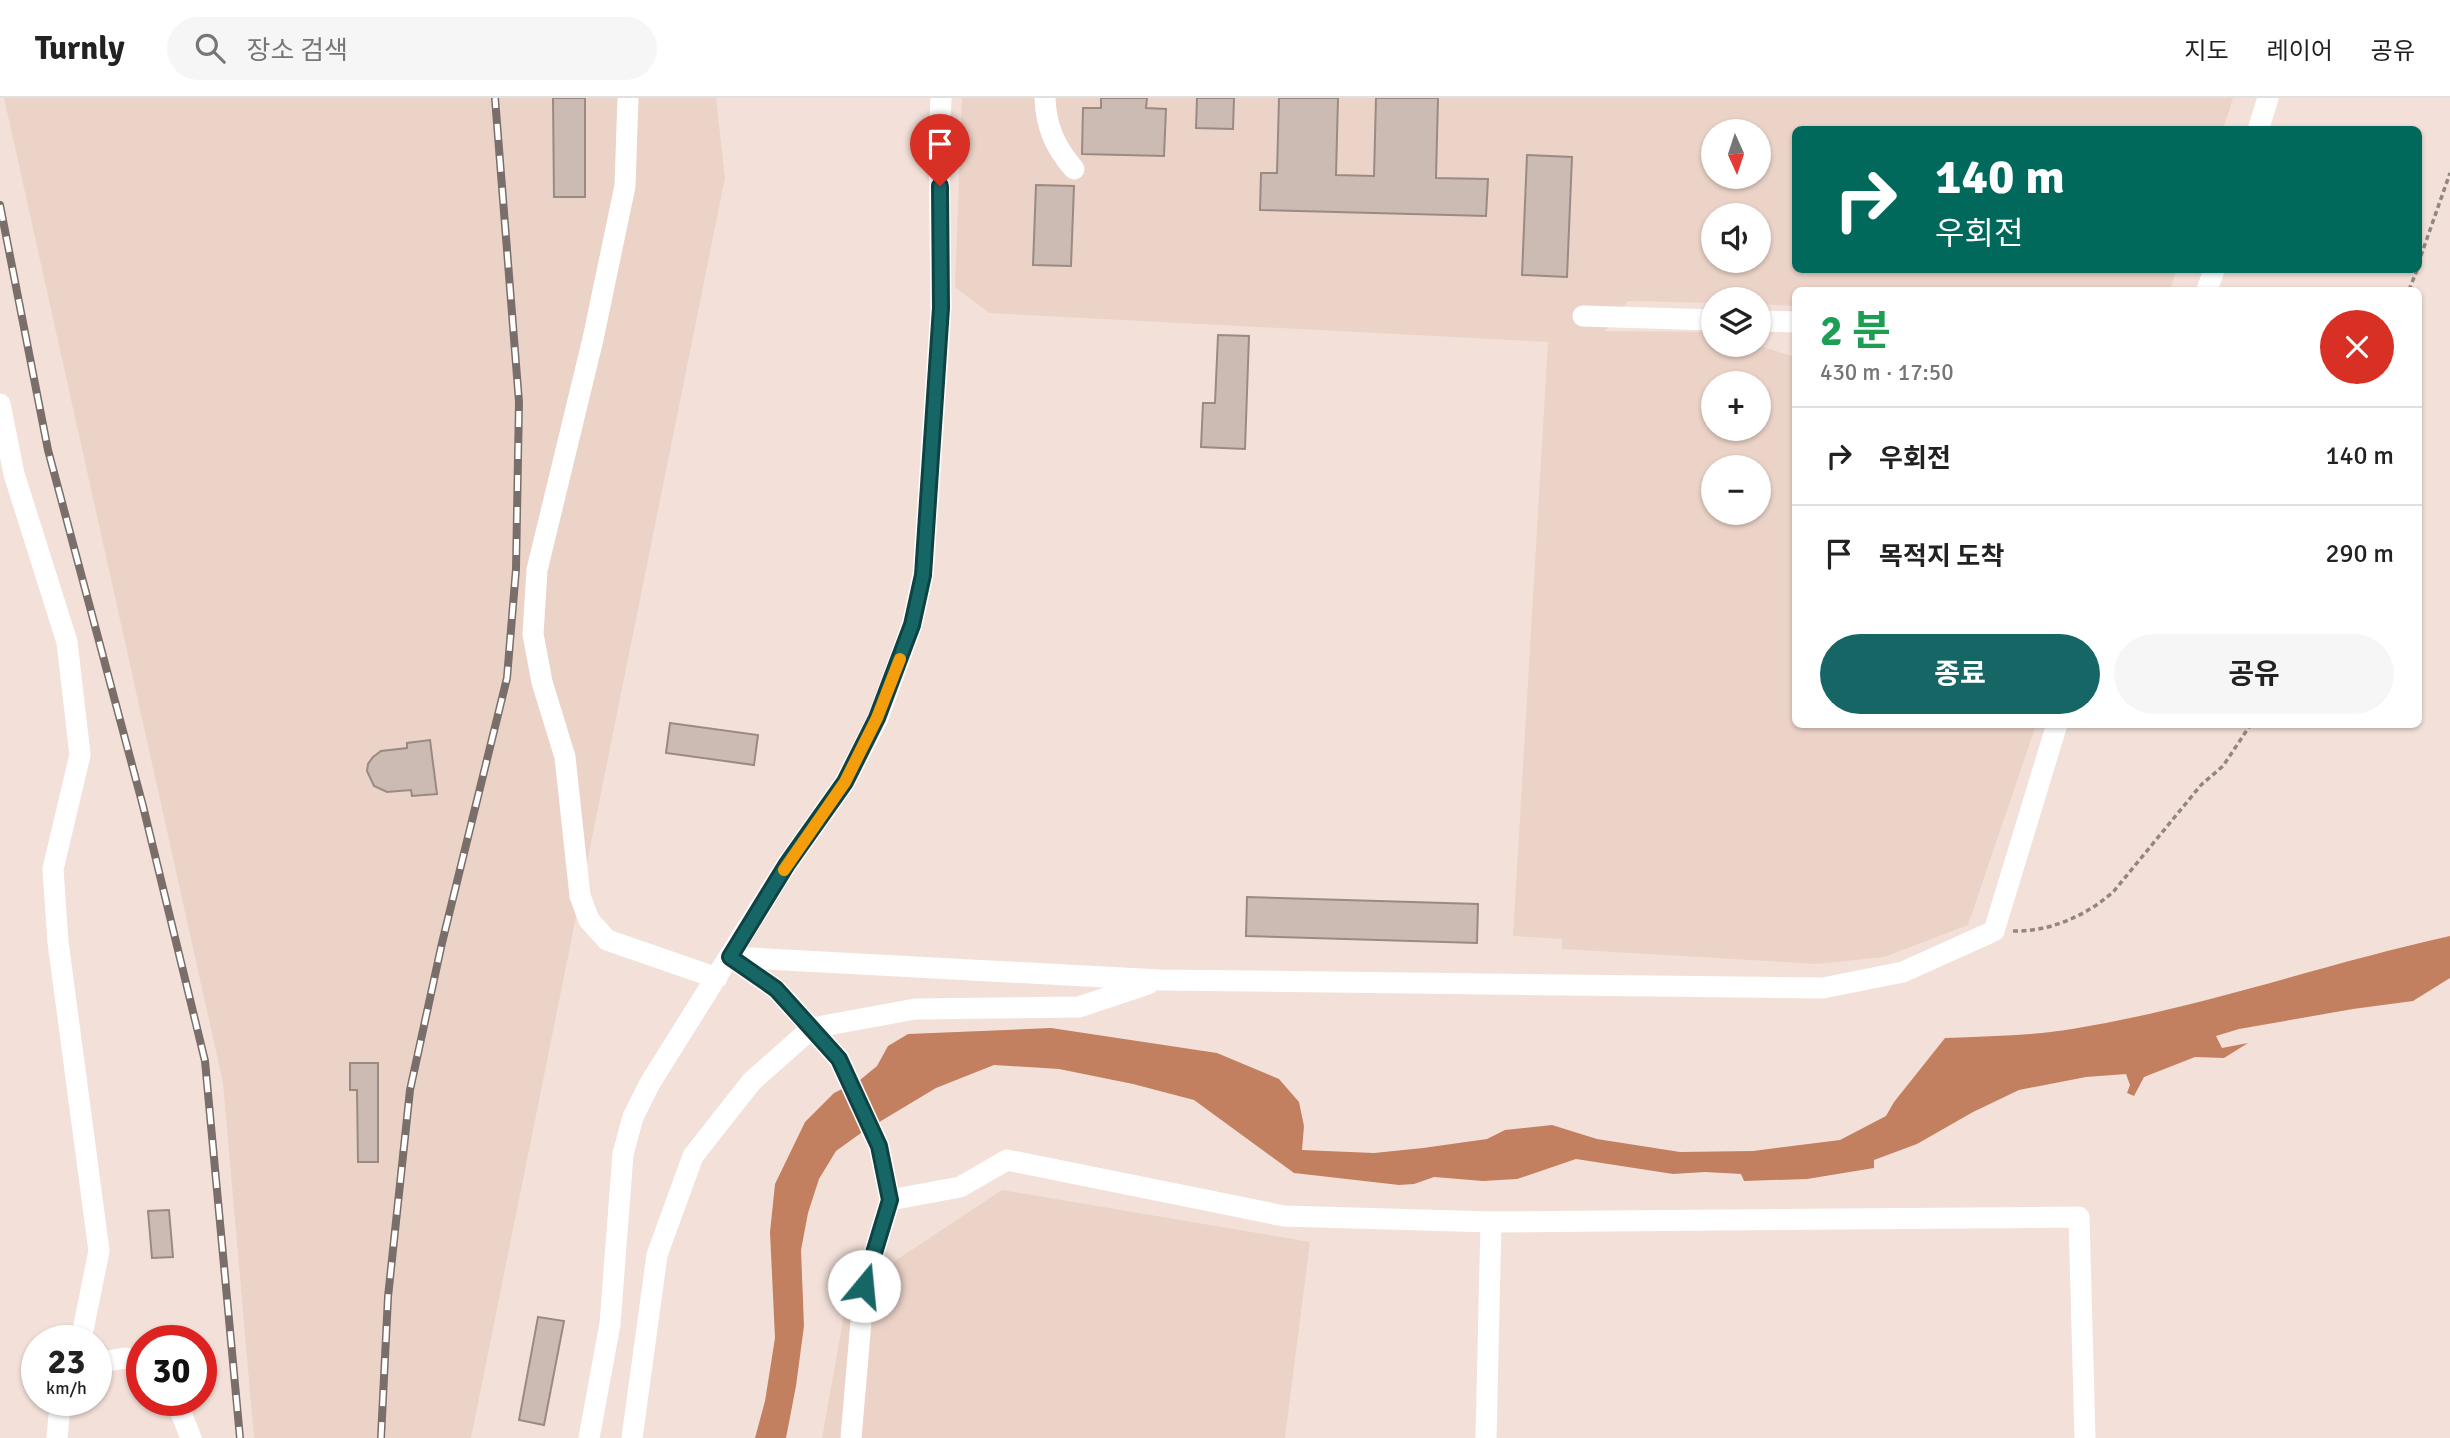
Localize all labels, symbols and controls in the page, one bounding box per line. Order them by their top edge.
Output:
search box [167,17,657,80]
text: Turnly [35,28,125,69]
icon: search [191,29,229,67]
text: 장소 검색 [247,35,348,67]
text: 지도 [2184,36,2229,66]
text: 레이어 [2267,36,2333,66]
text: 공유 [2371,36,2415,66]
pin [910,114,970,186]
north arrow [1701,119,1771,189]
map controls [1701,119,1771,525]
icon: arrive [921,125,959,163]
text: 140 m [1935,147,2065,207]
icon: right [1820,154,1911,245]
button: sound [1701,203,1771,273]
text: 우회전 [1935,214,2023,253]
button: layers [1701,287,1771,357]
text: 2 분 [1820,306,1891,357]
button: close [2320,310,2394,384]
text: 430 m · 17:50 [1820,358,1954,387]
button: + [1701,371,1771,441]
icon: right [1820,437,1858,475]
text: 140 m [2325,440,2394,472]
text: 우회전 [1879,443,1951,475]
button: − [1701,455,1771,525]
icon: arrive [1820,535,1858,573]
text: 290 m [2325,538,2394,570]
text: 목적지 도착 [1879,541,2004,573]
button: 종료 [1820,634,2100,714]
button: 공유 [2114,634,2394,714]
position arrow [827,1249,901,1323]
speed limit sign: 30 [126,1325,217,1416]
text: 23 [48,1340,85,1383]
text: km/h [46,1377,87,1399]

